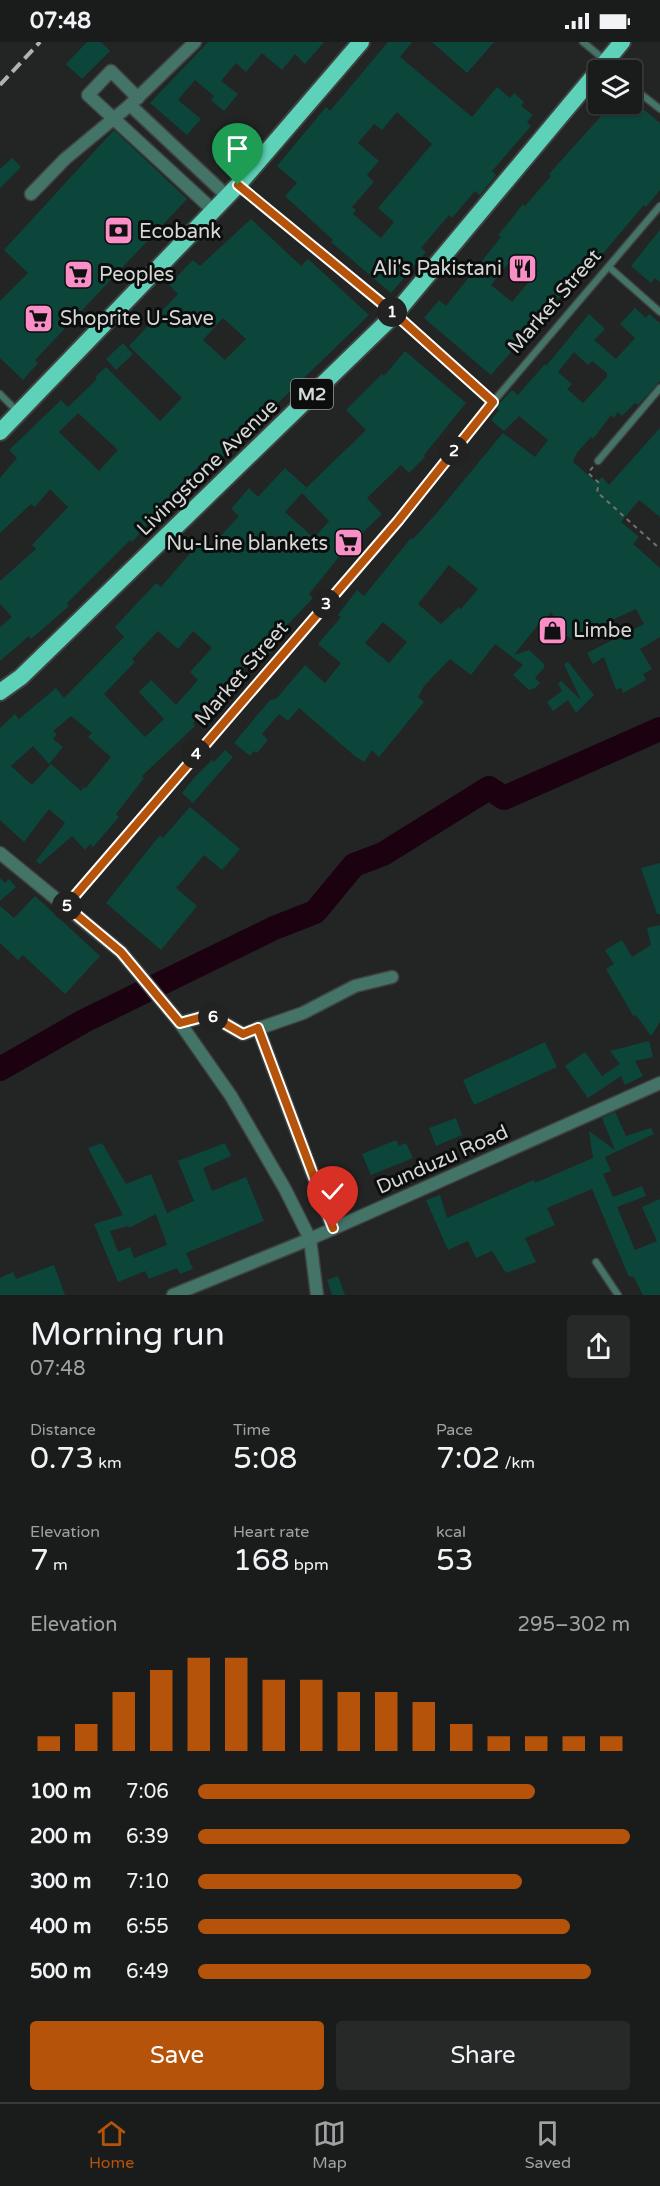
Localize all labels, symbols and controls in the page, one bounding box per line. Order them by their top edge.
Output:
text: 07:48 [30,8,91,34]
map controls [588,60,642,114]
button: layers [588,60,642,114]
pin [212,123,263,185]
icon: arrive [221,132,254,165]
bank icon: Ecobank [102,215,134,247]
place label: Ecobank [139,220,221,244]
street label: Market Street [503,244,607,359]
restaurant icon: Ali's Pakistani [507,252,539,284]
place label: Ali's Pakistani [372,257,502,281]
supermarket icon: Peoples [62,258,94,290]
place label: Peoples [99,263,174,287]
pin: 1 [377,297,407,327]
supermarket icon: Shoprite U-Save [23,302,55,334]
text: 1 [387,302,397,322]
place label: Shoprite U-Save [60,307,214,331]
road number: M2 [291,379,333,409]
street label: Livingstone Avenue [132,394,283,541]
pin: 2 [439,436,469,466]
text: 2 [449,441,459,461]
supermarket icon: Nu-Line blankets [333,527,365,559]
place label: Nu-Line blankets [166,532,328,556]
pin: 3 [311,589,341,619]
text: 3 [321,594,331,614]
shop icon: Limbe [536,614,568,646]
street label: Market Street [190,616,294,731]
place label: Limbe [573,619,632,643]
pin: 4 [181,739,211,769]
text: 4 [191,744,201,764]
pin: 5 [52,891,82,921]
text: 5 [62,896,72,916]
pin: 6 [198,1002,228,1032]
text: 6 [208,1007,218,1027]
street label: Dunduzu Road [373,1120,512,1200]
pin [307,1166,358,1228]
icon: check [316,1175,349,1208]
text: Morning run [30,1315,225,1354]
button: share [567,1315,630,1378]
text: 07:48 [30,1357,85,1381]
text: Distance [30,1420,96,1440]
text: Time [233,1420,270,1440]
text: Pace [436,1420,473,1440]
text: 0.73 [30,1440,94,1477]
text: 5:08 [233,1440,297,1477]
text: 7:02 [436,1440,500,1477]
text: km [94,1453,122,1473]
text: /km [500,1453,535,1473]
text: Elevation [30,1522,100,1542]
text: Heart rate [233,1522,309,1542]
text: kcal [436,1522,466,1542]
text: 7 [30,1542,49,1579]
text: 168 [233,1542,290,1579]
text: 53 [436,1542,474,1579]
text: m [49,1555,68,1575]
text: bpm [290,1555,329,1575]
text: Elevation [30,1613,117,1637]
text: 295–302 m [517,1613,630,1637]
text: 100 m [30,1780,91,1804]
text: 7:06 [126,1780,169,1804]
text: 200 m [30,1825,91,1849]
text: 6:39 [126,1825,169,1849]
text: 300 m [30,1870,91,1894]
text: 7:10 [126,1870,169,1894]
text: 400 m [30,1915,91,1939]
text: 6:55 [126,1915,169,1939]
text: 500 m [30,1960,91,1984]
text: 6:49 [126,1960,169,1984]
button: Save [30,2021,324,2090]
button: Share [336,2021,630,2090]
tab: Home [89,2117,134,2173]
tab: Map [312,2117,347,2173]
tab: Saved [525,2117,571,2173]

